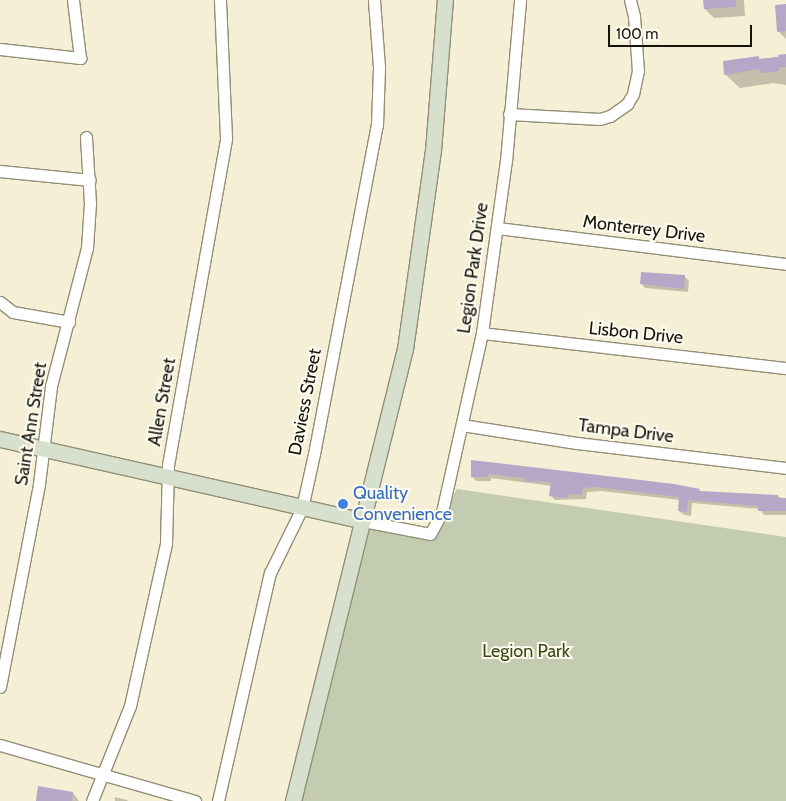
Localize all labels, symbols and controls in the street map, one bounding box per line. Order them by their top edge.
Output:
scale bar [611,15,755,47]
text: 100 m [616,25,658,43]
street label: Legion Park Drive [453,201,493,335]
street label: Monterrey Drive [582,211,706,247]
street label: Lisbon Drive [588,317,684,349]
street label: Daviess Street [284,347,326,457]
street label: Allen Street [144,356,180,448]
street label: Saint Ann Street [11,361,51,487]
street label: Tampa Drive [577,414,675,448]
place label: Quality Convenience [353,483,452,526]
marker: Quality Convenience [337,498,349,510]
park label: Legion Park [482,640,570,662]

